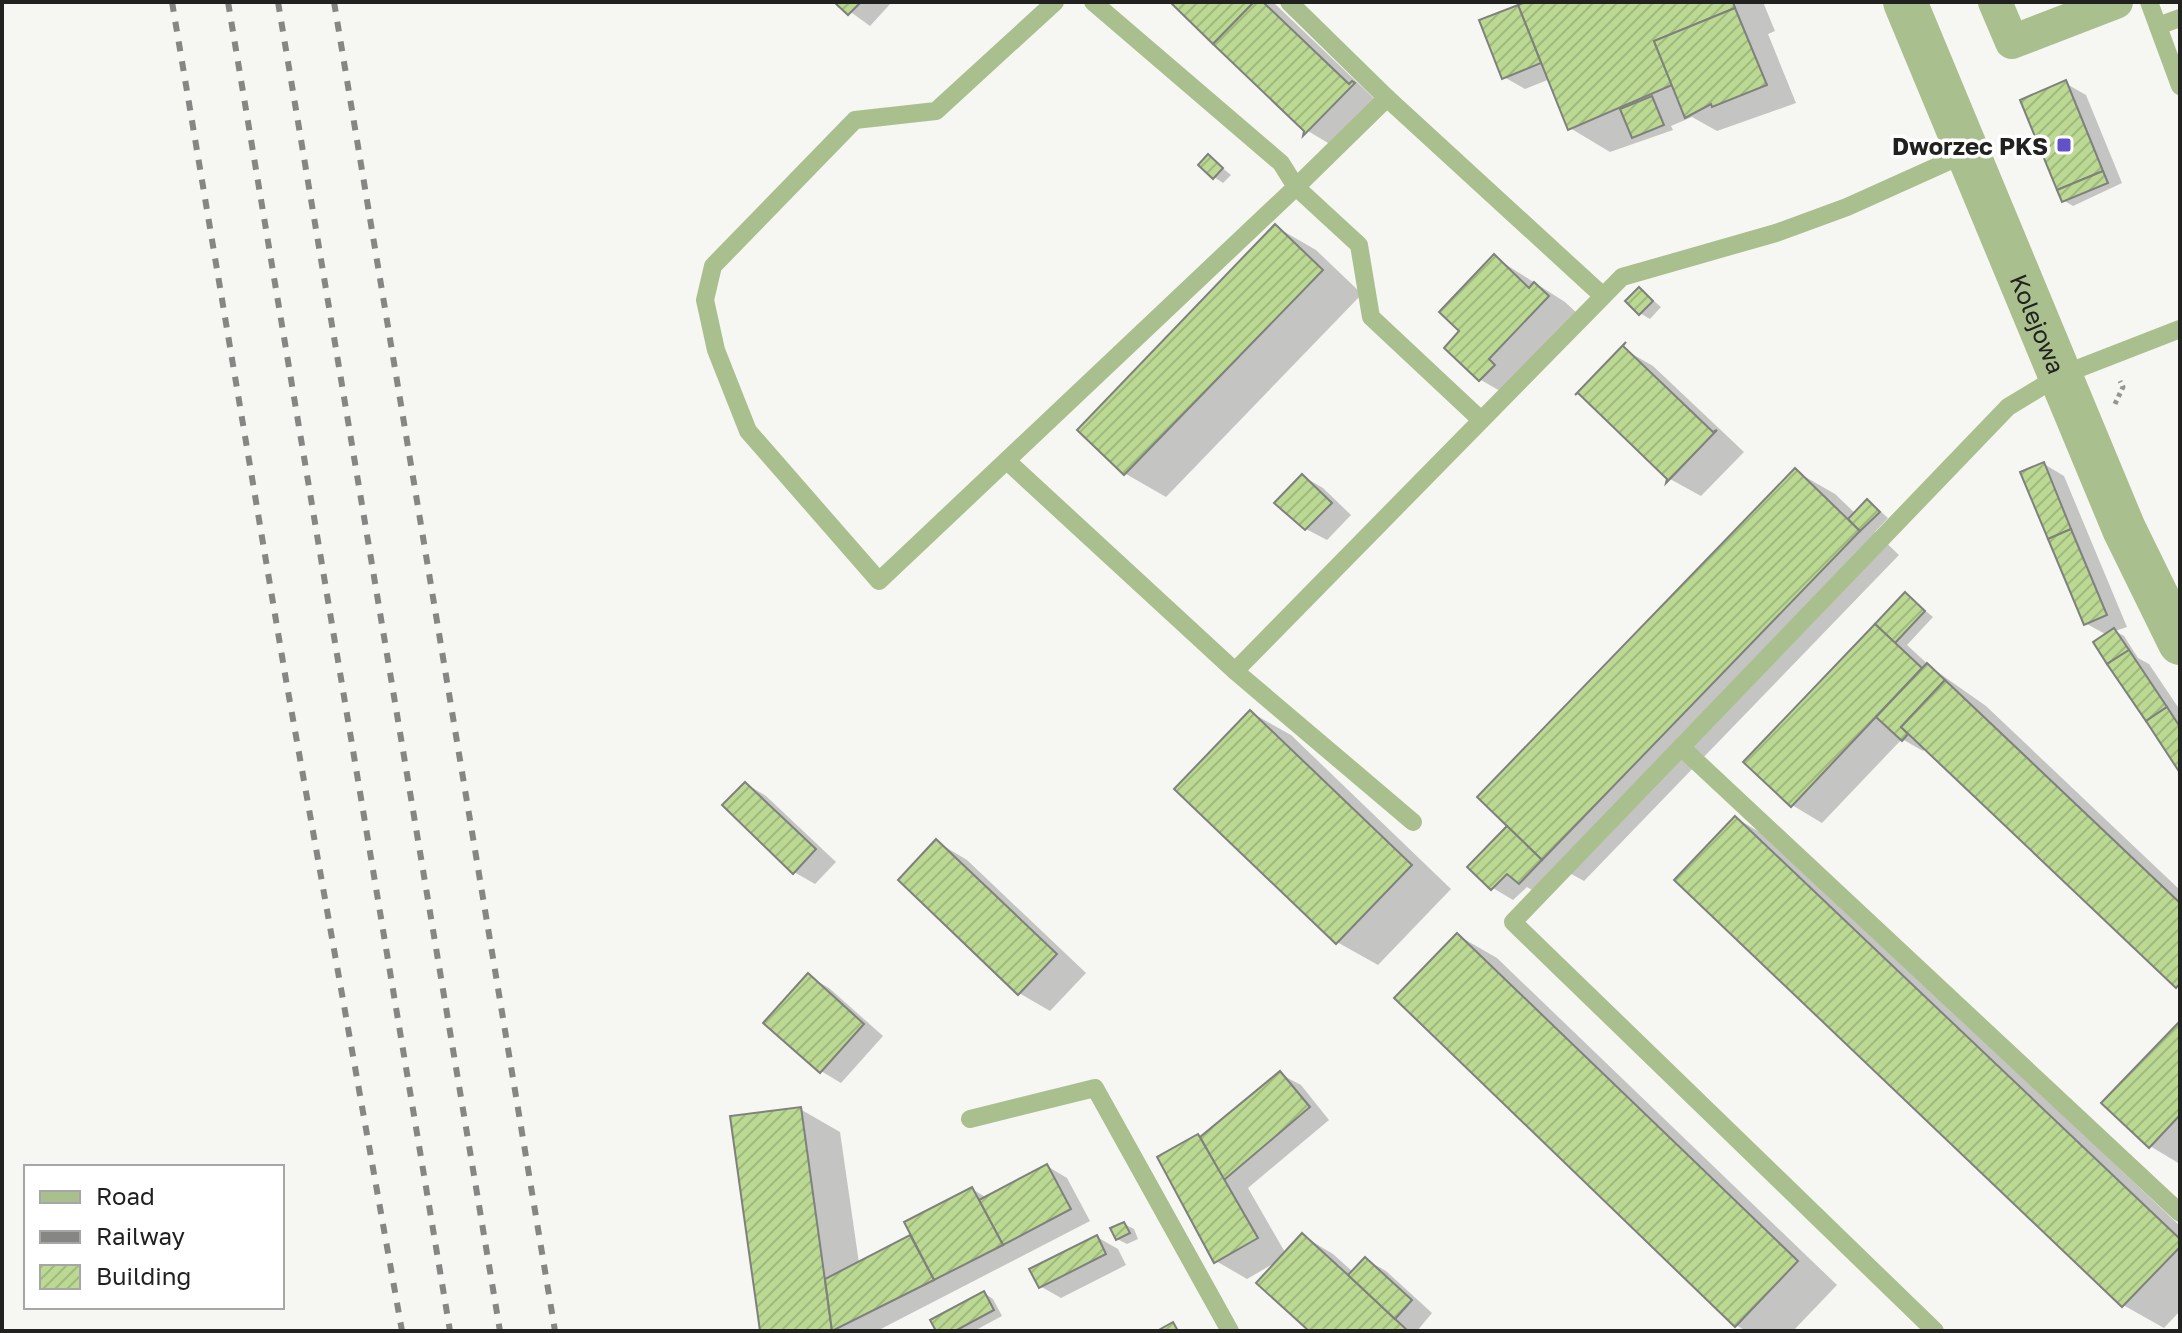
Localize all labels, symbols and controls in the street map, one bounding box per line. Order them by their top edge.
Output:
place label: Dworzec PKS [1892,131,2048,160]
marker: Dworzec PKS [2055,136,2073,154]
street label: Kolejowa [2005,269,2072,377]
legend [24,1165,284,1309]
text: Road [96,1181,155,1210]
text: Railway [96,1221,185,1250]
text: Building [96,1261,191,1290]

